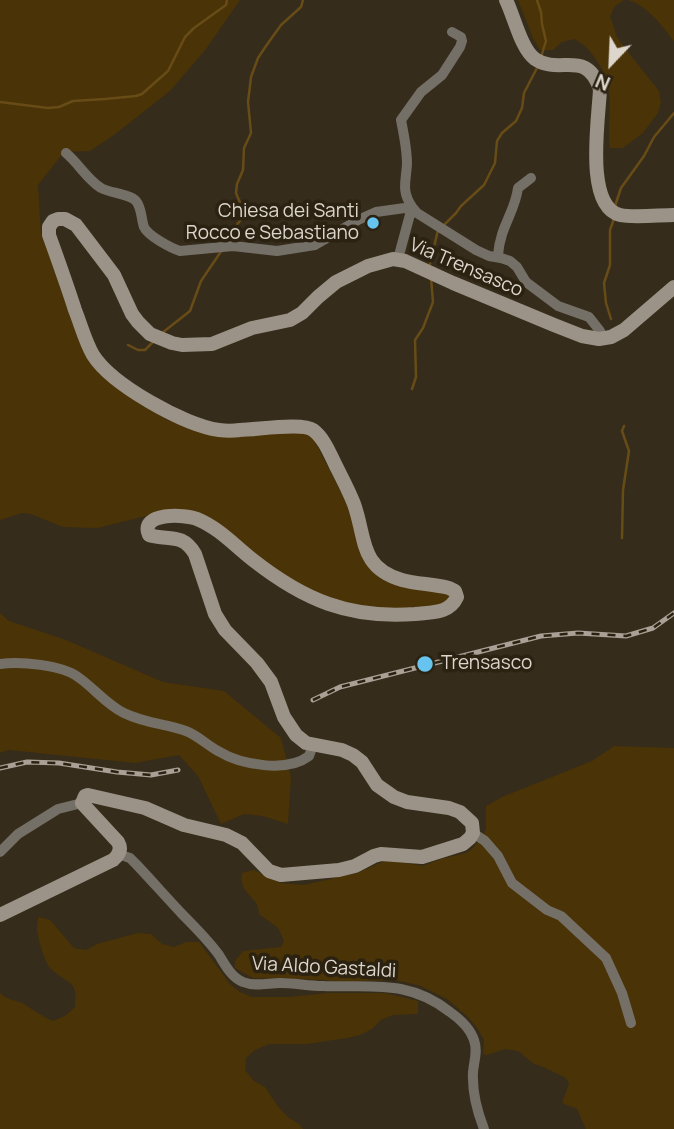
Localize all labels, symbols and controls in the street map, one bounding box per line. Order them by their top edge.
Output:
north arrow [576,28,646,98]
text: N [591,68,614,97]
place label: Chiesa dei Santi Rocco e Sebastiano [186,201,359,245]
marker: Chiesa dei Santi Rocco e Sebastiano [365,215,381,231]
street label: Via Trensasco [406,234,526,302]
place label: Trensasco [441,653,532,675]
marker: Trensasco [415,654,435,674]
street label: Via Aldo Gastaldi [251,953,397,983]

